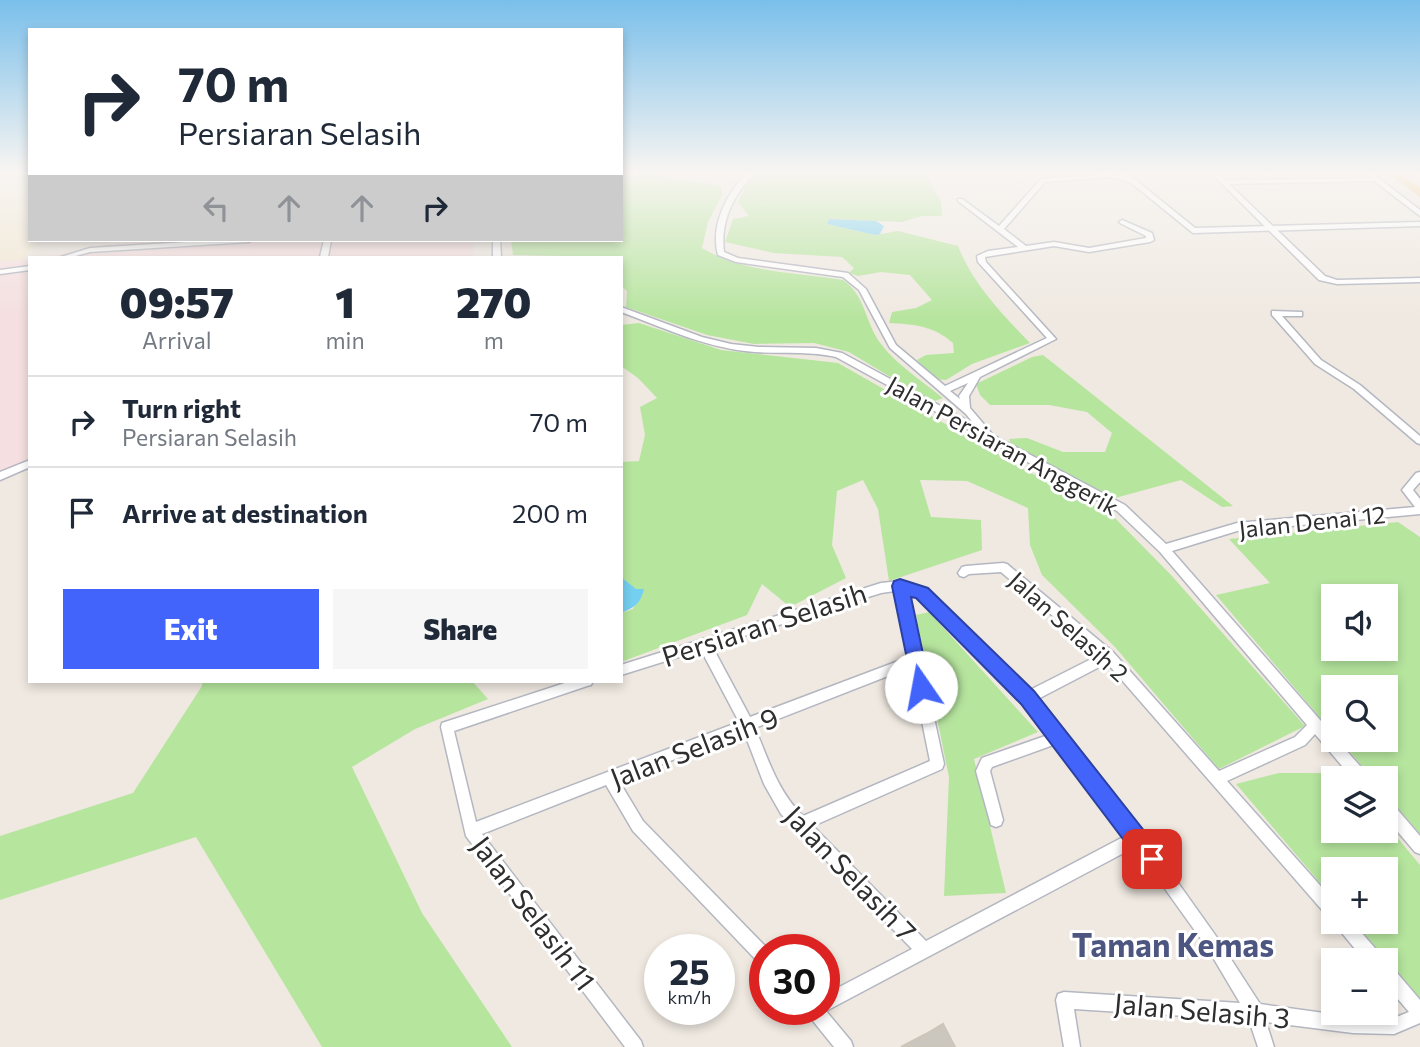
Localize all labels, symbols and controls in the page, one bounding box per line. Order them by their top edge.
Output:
text: 70 m [178,52,289,112]
icon: right [63,56,154,147]
text: Persiaran Selasih [178,112,421,152]
icon: left [197,189,235,227]
icon: ahead [270,189,308,227]
icon: ahead [343,189,381,227]
icon: right [416,189,454,227]
text: 09:57 [120,275,234,327]
text: 1 [335,275,355,327]
text: 270 [456,275,531,327]
text: Arrival [142,326,212,354]
text: min [325,326,365,354]
text: m [484,326,504,354]
street label: Jalan Persiaran Anggerik [882,369,1124,521]
text: Turn right [122,392,241,423]
icon: right [63,403,101,441]
text: 70 m [530,406,588,437]
text: Persiaran Selasih [122,423,297,451]
icon: arrive [63,494,101,532]
text: Arrive at destination [122,497,368,528]
text: 200 m [512,497,588,528]
street label: Jalan Denai 12 [1237,499,1387,543]
street label: Jalan Selasih 2 [1003,565,1135,687]
street label: Persiaran Selasih [657,575,871,673]
map controls [1321,584,1398,1025]
button: sound [1321,584,1398,661]
button: Exit [63,589,319,669]
button: Share [333,589,588,669]
position arrow [884,650,958,724]
button: search [1321,675,1398,752]
street label: Jalan Selasih 9 [605,699,783,795]
button: layers [1321,766,1398,843]
street label: Jalan Selasih 7 [778,798,924,948]
street label: Jalan Selasih 11 [465,829,603,997]
pin [1122,829,1182,889]
icon: arrive [1133,840,1171,878]
button: + [1321,857,1398,934]
district label: Taman Kemas [1072,924,1274,964]
speed limit sign: 30 [749,934,840,1025]
button: − [1321,948,1398,1025]
text: 25 [669,949,710,992]
street label: Jalan Selasih 3 [1113,985,1291,1035]
text: km/h [668,986,711,1008]

